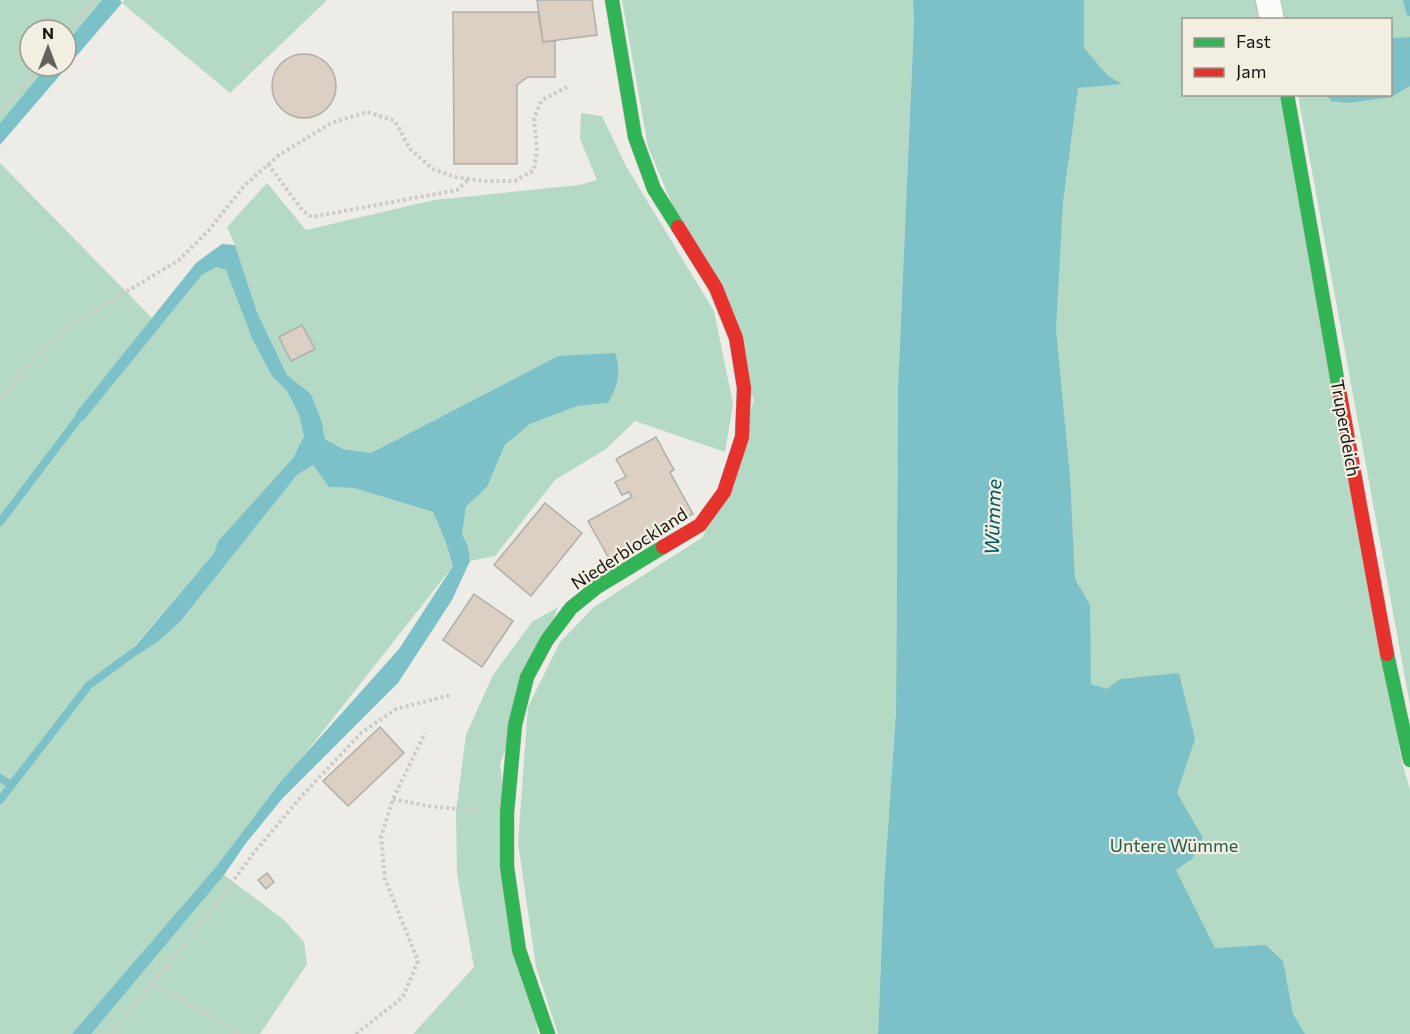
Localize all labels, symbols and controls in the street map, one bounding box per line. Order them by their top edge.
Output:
north arrow [18,18,78,78]
legend [1182,18,1392,96]
text: N [42,23,54,42]
text: Fast [1236,30,1271,52]
text: Jam [1236,60,1266,82]
street label: Truperdeich [1327,378,1365,478]
water label: Wümme [979,478,1005,555]
street label: Niederblockland [567,502,691,594]
park label: Untere Wümme [1110,834,1238,856]

